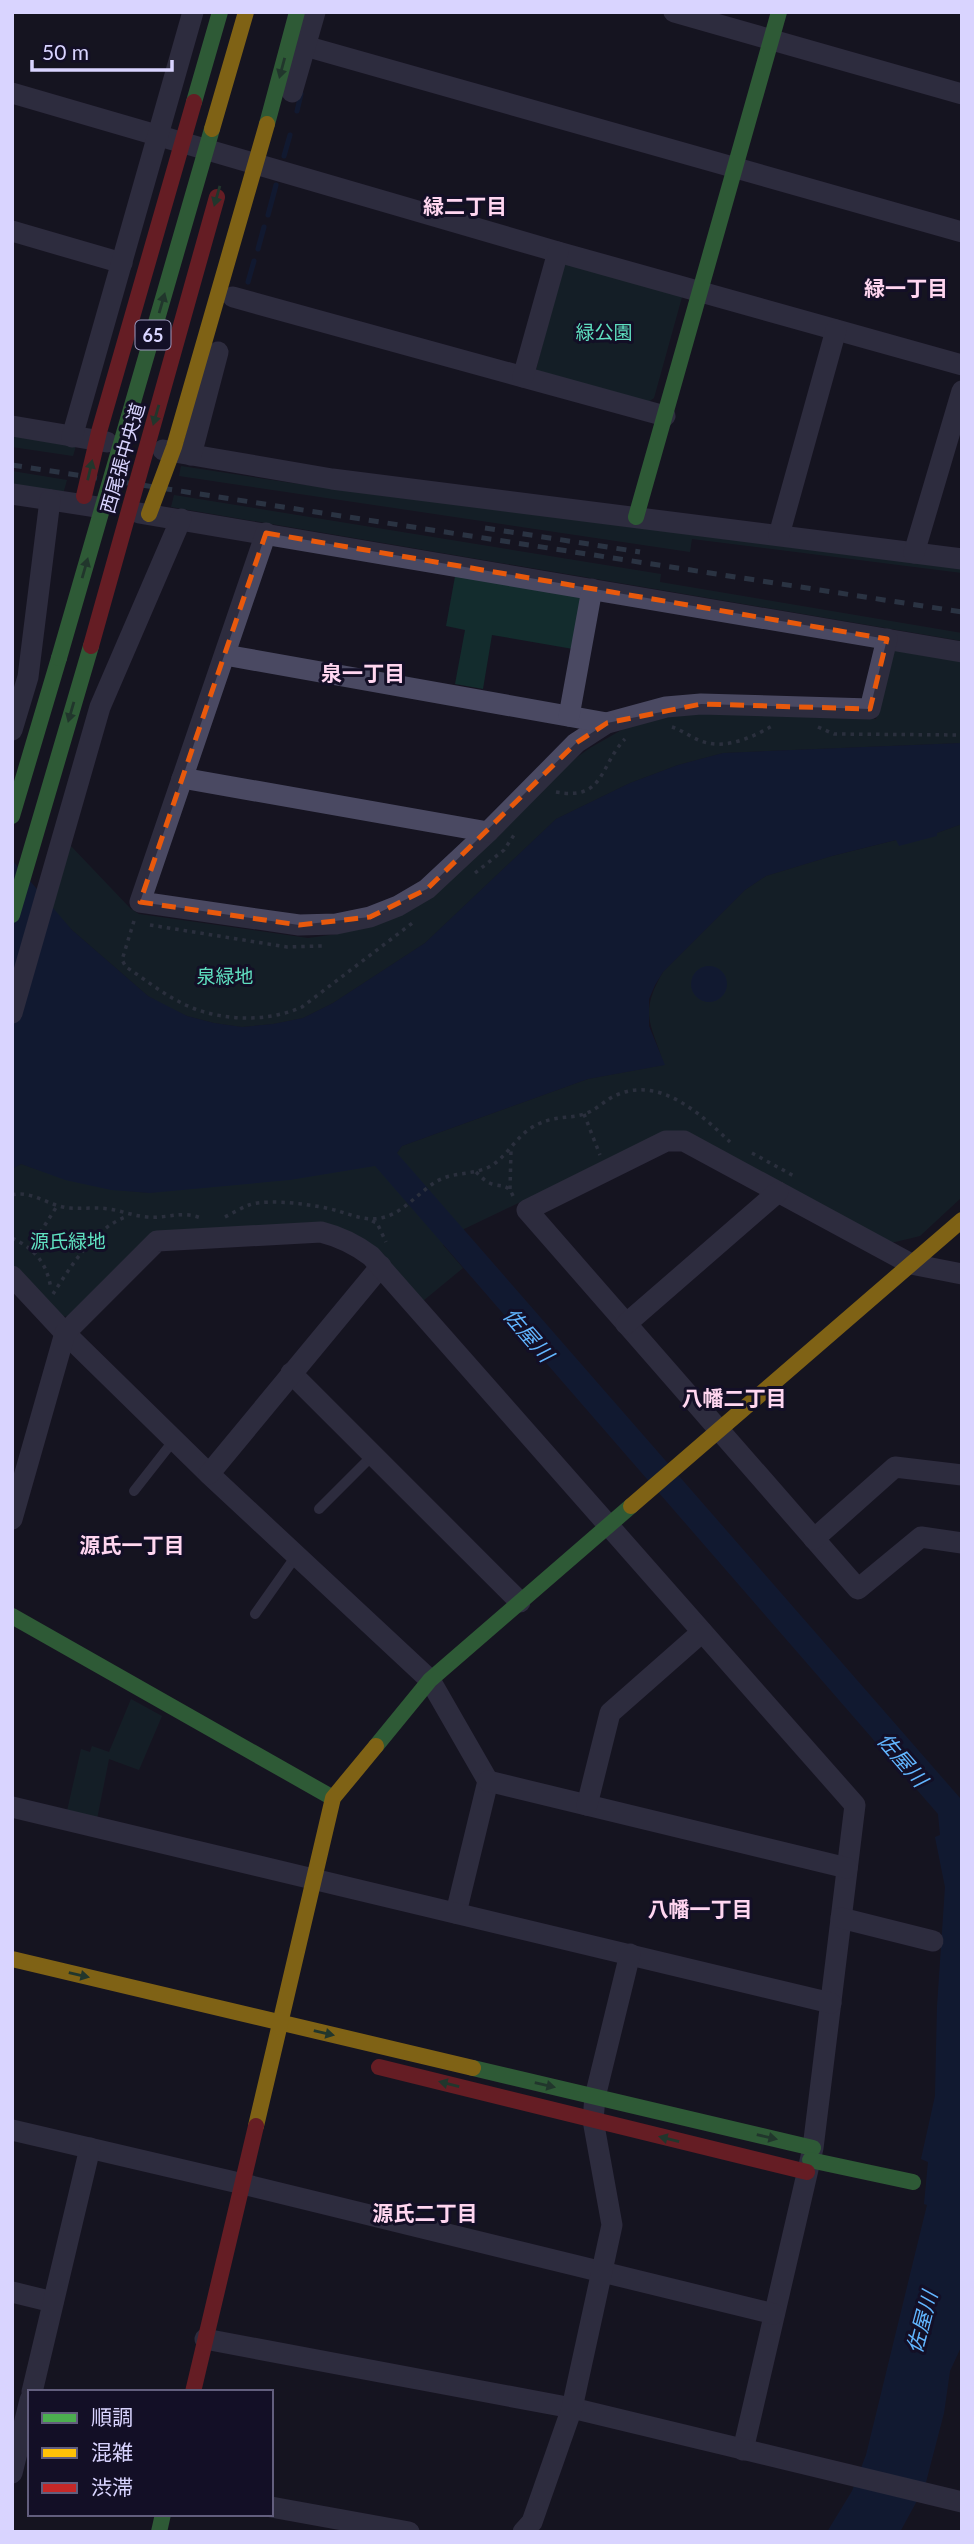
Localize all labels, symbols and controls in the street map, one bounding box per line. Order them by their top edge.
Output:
scale bar [32,28,172,72]
text: 50 m [42,39,89,64]
one-way arrow [276,57,287,79]
one-way arrow [211,185,222,207]
district label: 緑二丁目 [423,193,507,218]
district label: 緑一丁目 [864,275,948,300]
one-way arrow [158,292,168,313]
road number: 65 [136,320,170,349]
park label: 緑公園 [575,320,633,343]
street label: 西尾張中央道 [95,400,149,516]
one-way arrow [151,405,161,426]
one-way arrow [85,459,96,481]
one-way arrow [80,558,90,579]
district label: 泉一丁目 [321,660,405,685]
one-way arrow [66,702,76,723]
park label: 泉緑地 [196,964,254,987]
park label: 源氏緑地 [30,1229,106,1252]
water label: 佐屋川 [499,1302,560,1367]
district label: 八幡二丁目 [682,1385,787,1410]
district label: 源氏一丁目 [80,1532,185,1557]
water label: 佐屋川 [873,1727,934,1792]
district label: 八幡一丁目 [648,1896,753,1921]
one-way arrow [68,1970,90,1981]
one-way arrow [313,2028,335,2039]
one-way arrow [437,2078,459,2089]
one-way arrow [534,2080,556,2091]
one-way arrow [756,2132,778,2143]
one-way arrow [658,2133,680,2144]
district label: 源氏二丁目 [373,2200,478,2225]
water label: 佐屋川 [901,2286,942,2356]
legend [28,2390,273,2516]
text: 順調 [91,2404,133,2429]
text: 混雑 [91,2439,133,2464]
text: 渋滞 [91,2474,133,2499]

